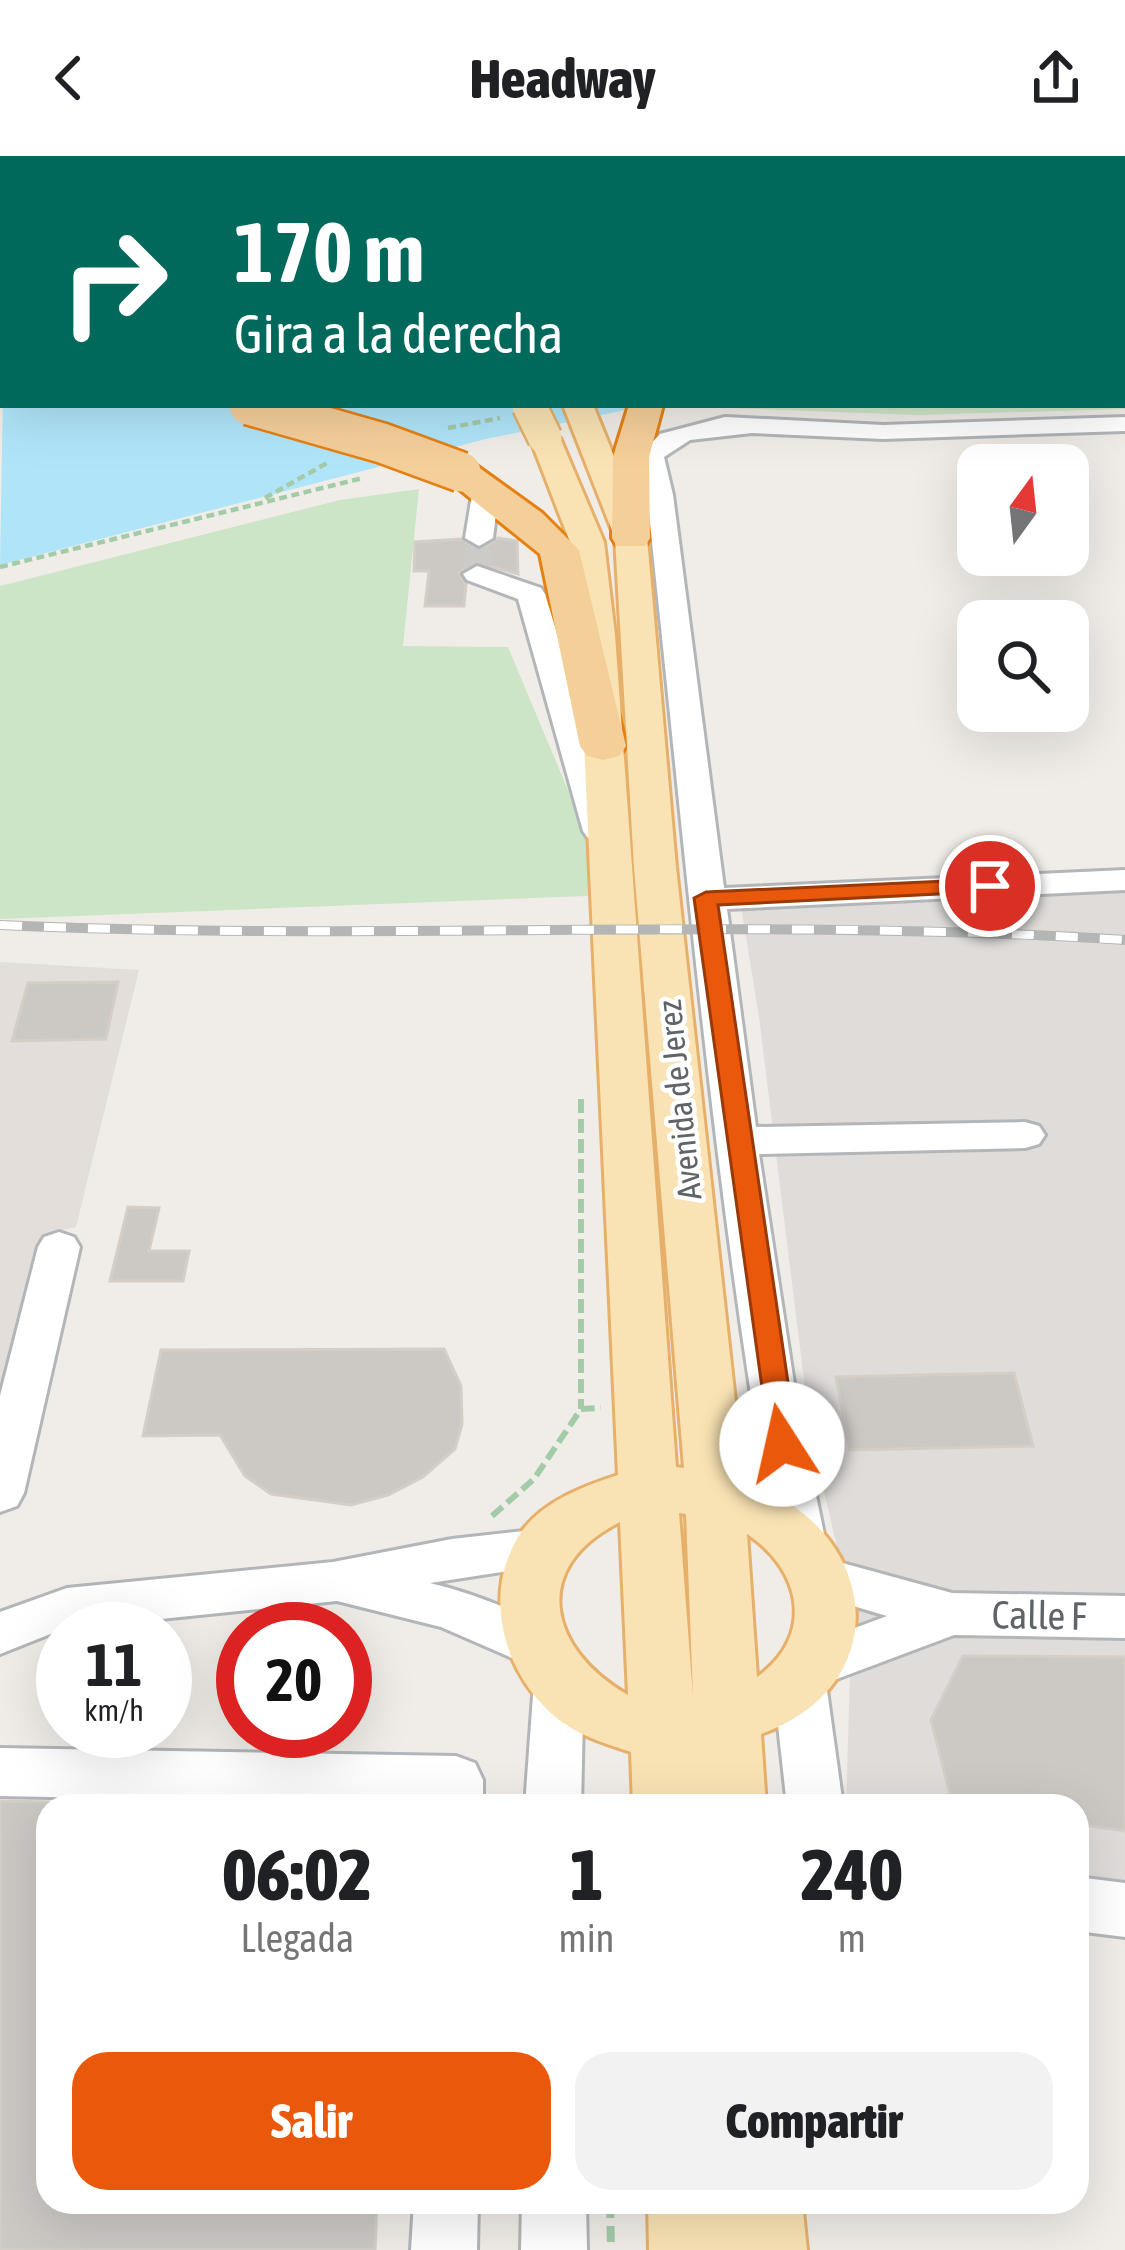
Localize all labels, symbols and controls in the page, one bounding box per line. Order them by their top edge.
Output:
icon: back [36,45,102,111]
icon: share [1023,45,1089,111]
text: Headway [470,48,655,109]
icon: right [36,204,192,360]
text: 170 m [234,204,424,300]
text: Gira a la derecha [234,303,563,364]
north arrow [957,444,1089,576]
map controls [957,444,1089,732]
button: search [957,600,1089,732]
pin [939,835,1041,937]
icon: arrive [957,853,1023,919]
street label: Avenida de Jerez [650,998,708,1202]
position arrow [719,1381,845,1507]
street label: Calle F [991,1592,1087,1638]
speed limit sign: 20 [216,1602,372,1758]
text: 11 [86,1630,142,1699]
text: km/h [84,1693,144,1727]
text: 06:02 [222,1833,372,1915]
text: 1 [570,1833,603,1915]
text: 240 [801,1833,903,1915]
text: Llegada [241,1916,354,1960]
text: min [559,1916,615,1960]
text: m [838,1916,866,1960]
button: Salir [72,2052,551,2190]
button: Compartir [575,2052,1053,2190]

